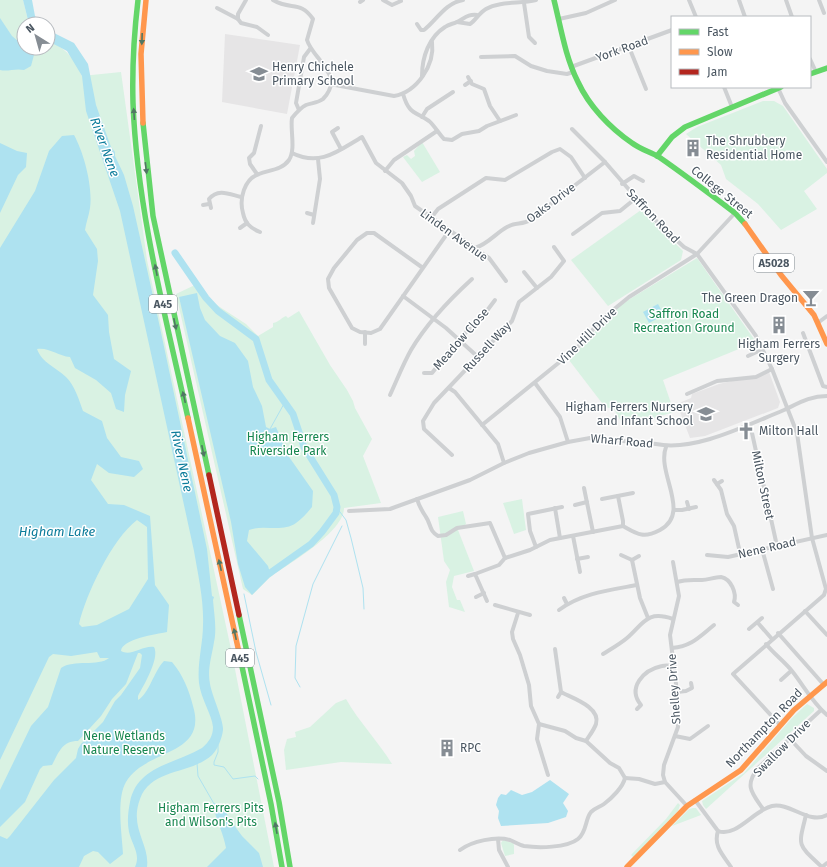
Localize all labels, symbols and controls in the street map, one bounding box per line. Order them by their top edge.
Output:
north arrow [16,16,56,56]
legend [671,16,811,88]
text: N [23,21,37,36]
text: Fast [707,25,729,39]
one-way arrow [138,33,145,45]
street label: York Road [594,33,650,65]
text: Slow [707,45,733,59]
place label: Henry Chichele Primary School [272,60,355,88]
school or university icon: Henry Chichele Primary School [249,64,269,84]
text: Jam [707,65,727,79]
one-way arrow [130,108,137,120]
water label: River Nene [87,115,123,179]
place label: The Shrubbery Residential Home [706,134,802,162]
building icon: The Shrubbery Residential Home [683,138,703,158]
one-way arrow [143,162,149,175]
street label: College Street [688,163,756,222]
street label: Oaks Drive [524,180,578,226]
street label: Saffron Road [624,186,682,246]
street label: Linden Avenue [417,206,491,264]
road number: A5028 [754,254,794,272]
one-way arrow [153,264,159,276]
bar icon: The Green Dragon [801,288,821,308]
place label: The Green Dragon [701,291,798,305]
road number: A45 [149,295,177,313]
street label: Vine Hill Drive [555,304,619,368]
street label: Meadow Close [430,305,492,373]
park label: Saffron Road Recreation Ground [633,307,735,335]
building icon: Higham Ferrers Surgery [769,315,789,335]
one-way arrow [173,318,179,330]
street label: Russell Way [460,319,514,375]
place label: Higham Ferrers Surgery [738,337,821,365]
one-way arrow [180,391,186,403]
place label: Higham Ferrers Nursery and Infant School [565,400,693,428]
school or university icon: Higham Ferrers Nursery and Infant School [696,404,716,424]
church icon: Milton Hall [736,421,756,441]
place label: Milton Hall [759,424,819,438]
water label: River Nene [168,429,196,493]
park label: Higham Ferrers Riverside Park [247,430,330,458]
street label: Wharf Road [590,431,654,451]
one-way arrow [200,445,206,457]
street label: Milton Street [749,449,777,521]
water label: Higham Lake [19,524,96,539]
street label: Nene Road [737,535,797,561]
one-way arrow [217,559,223,571]
one-way arrow [231,627,237,640]
road number: A45 [226,649,254,667]
street label: Shelley Drive [665,653,683,725]
street label: Northampton Road [723,686,805,770]
street label: Swallow Drive [750,716,814,780]
park label: Nene Wetlands Nature Reserve [83,729,165,757]
building icon: RPC [437,738,457,758]
place label: RPC [460,741,481,755]
park label: Higham Ferrers Pits and Wilson's Pits [158,801,264,829]
one-way arrow [273,822,279,835]

